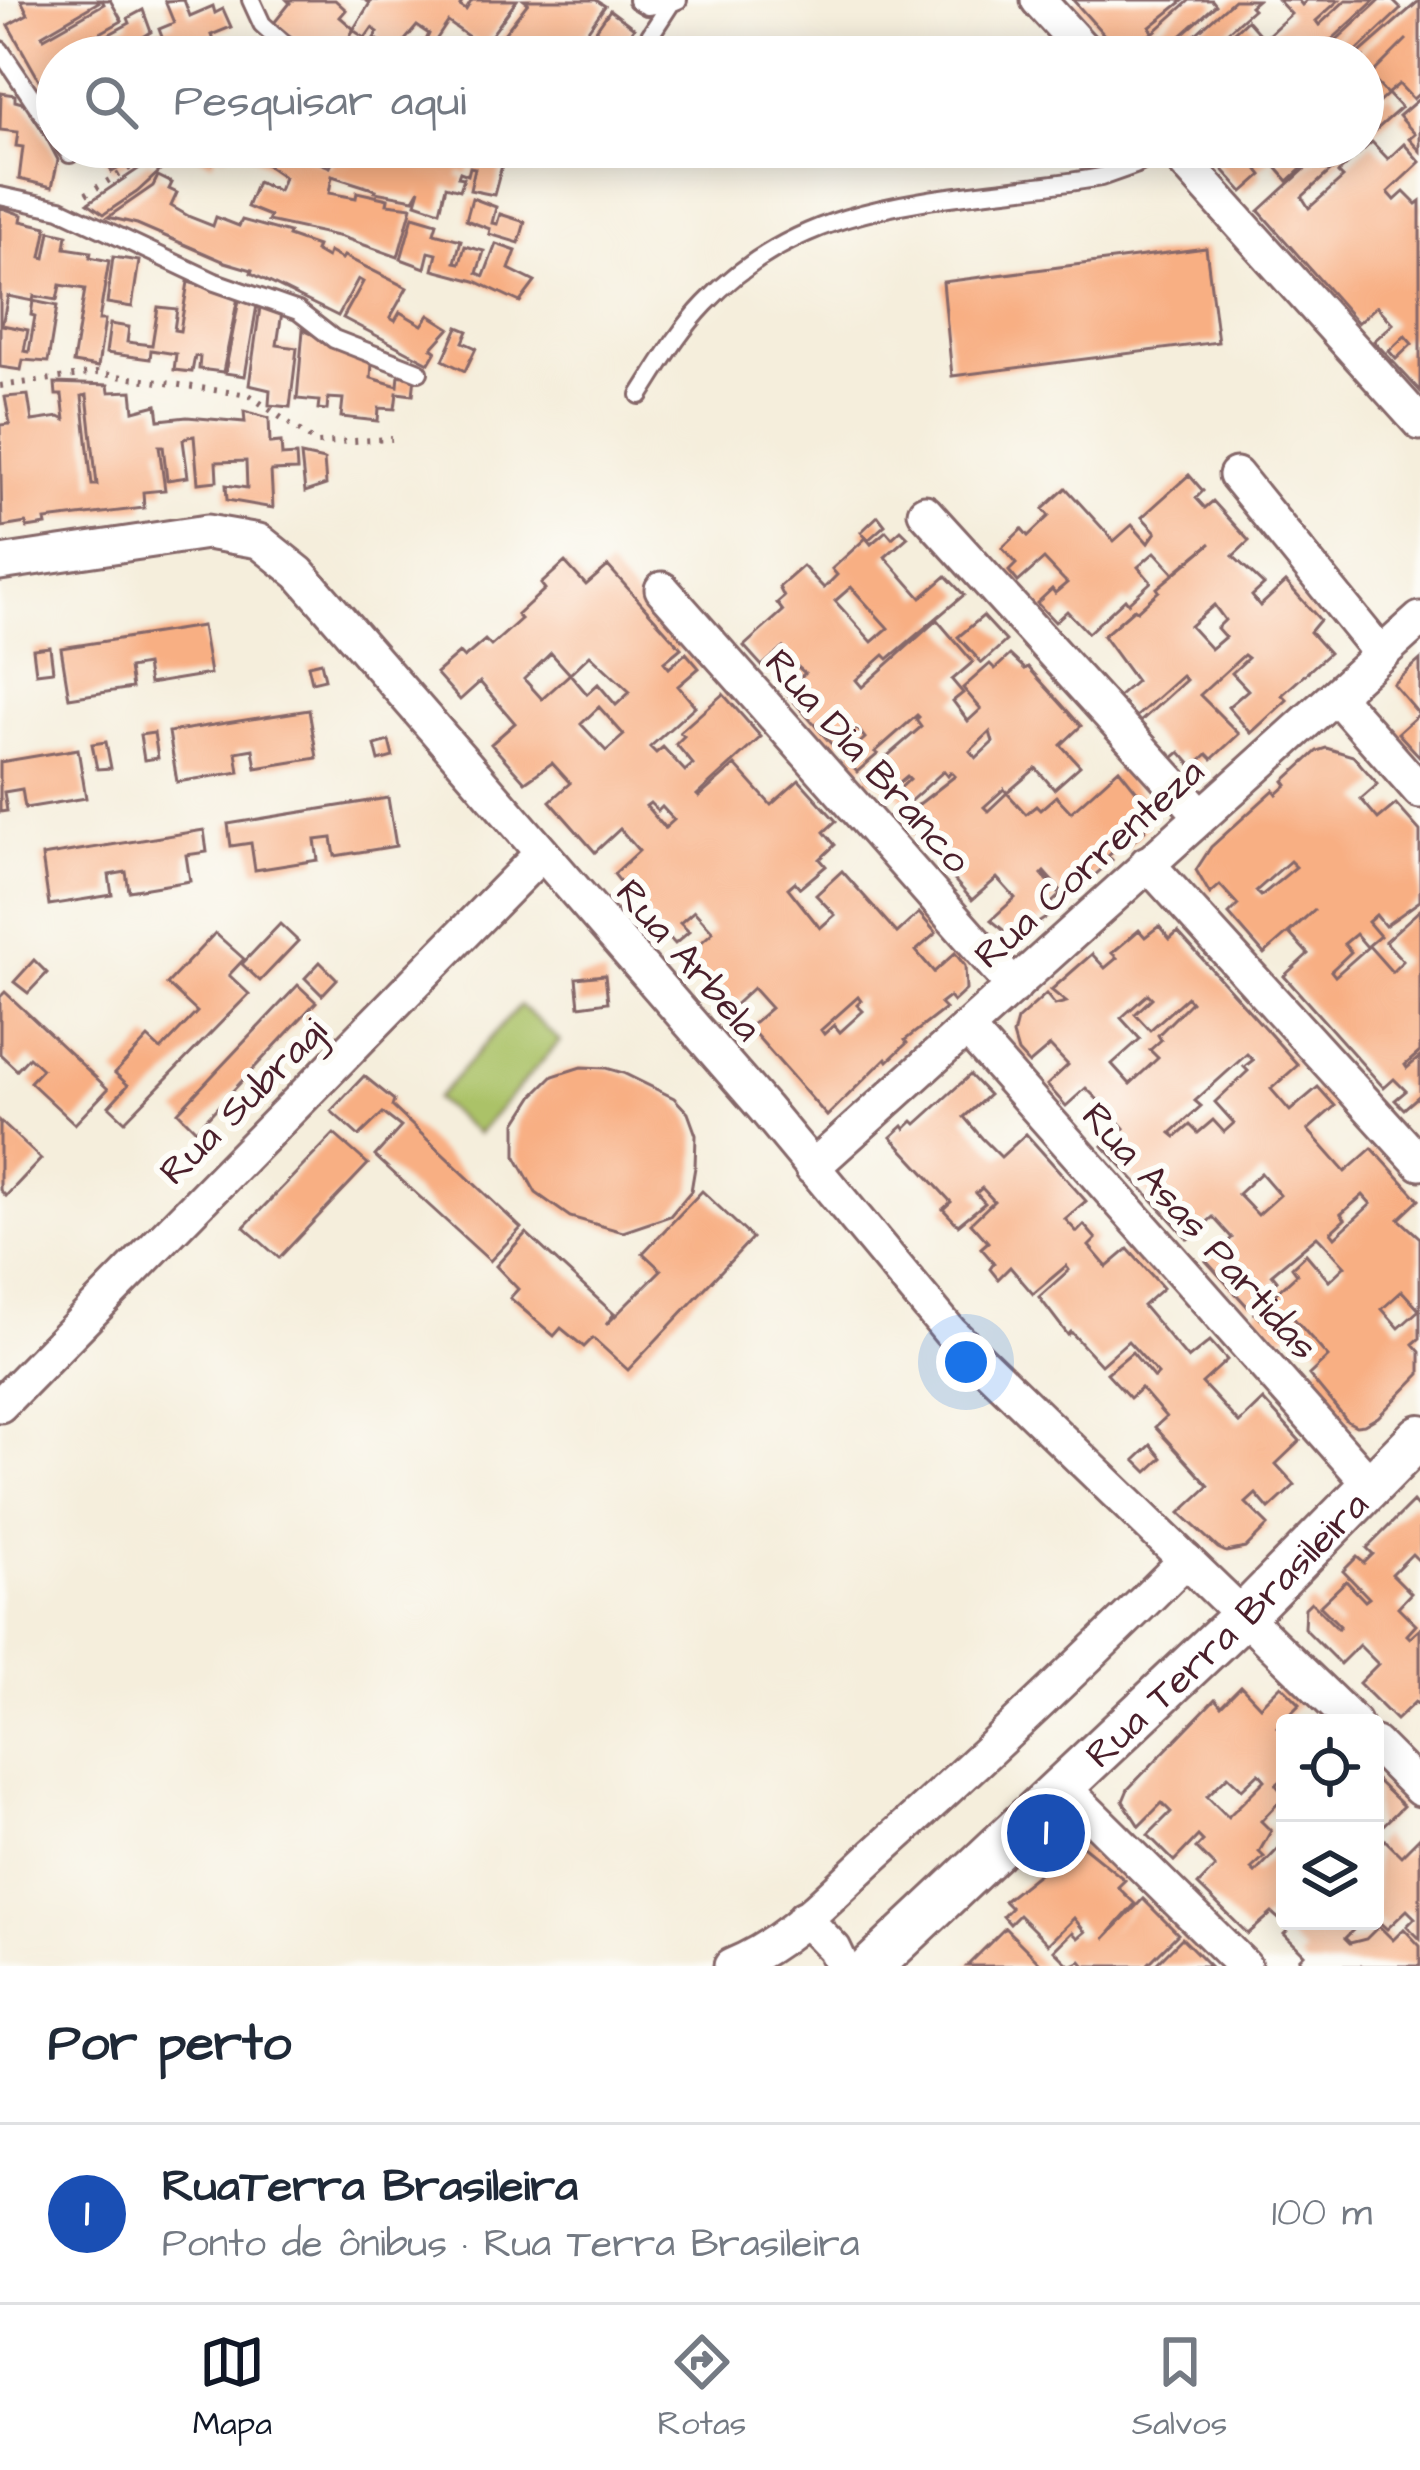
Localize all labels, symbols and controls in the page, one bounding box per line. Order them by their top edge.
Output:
search box [36,36,1384,168]
icon: search [78,69,144,135]
text: Pesquisar aqui [174,71,466,133]
street label: Rua Dia Branco [751,638,982,886]
street label: Rua Correnteza [963,746,1217,982]
street label: Rua Arbela [602,868,773,1054]
street label: Rua Subragi [148,1006,340,1198]
street label: Rua Asas Partidas [1068,1091,1329,1373]
your location [936,1332,996,1392]
street label: Rua Terra Brasileira [1074,1480,1382,1781]
map controls [1276,1714,1384,1930]
button: locate [1276,1714,1384,1822]
pin: 1 [1007,1788,1085,1878]
button: layers [1276,1822,1384,1930]
text: Por perto [48,2009,291,2080]
text: RuaTerra Brasileira [162,2156,578,2218]
text: 1 [85,2187,90,2241]
text: 100 m [1272,2187,1372,2241]
text: Ponto de ônibus · Rua Terra Brasileira [162,2218,860,2272]
tab: Mapa [193,2329,272,2447]
tab: Rotas [658,2329,746,2447]
tab: Salvos [1132,2329,1227,2447]

